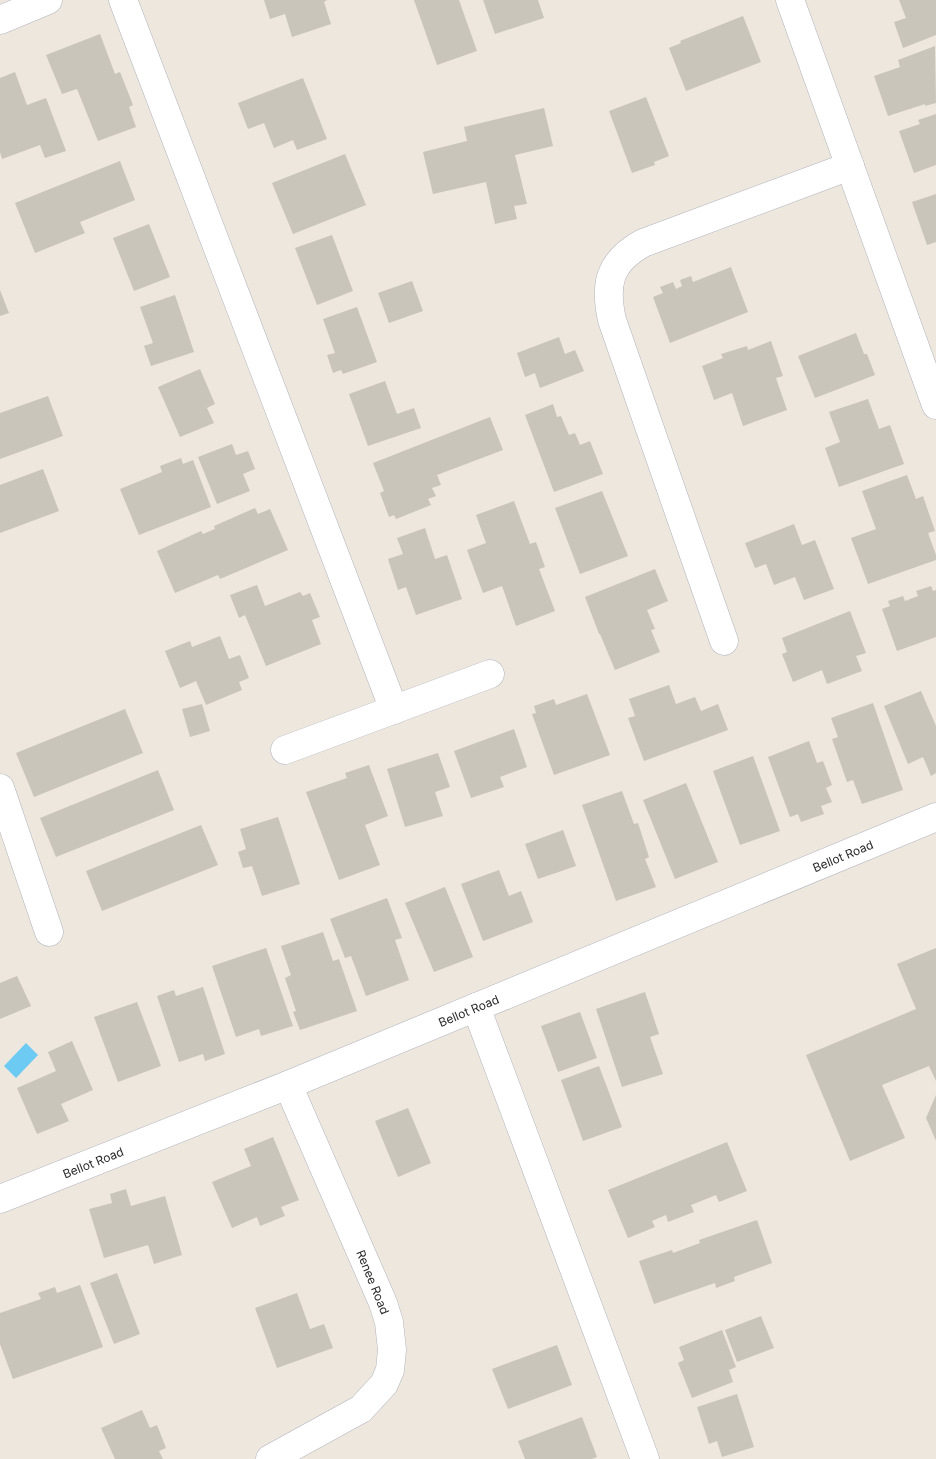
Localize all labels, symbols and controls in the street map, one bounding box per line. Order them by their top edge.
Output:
street label: Bellot Road [810,836,875,875]
street label: Bellot Road [436,991,501,1030]
street label: Bellot Road [60,1143,126,1181]
street label: Renee Road [353,1248,393,1316]

